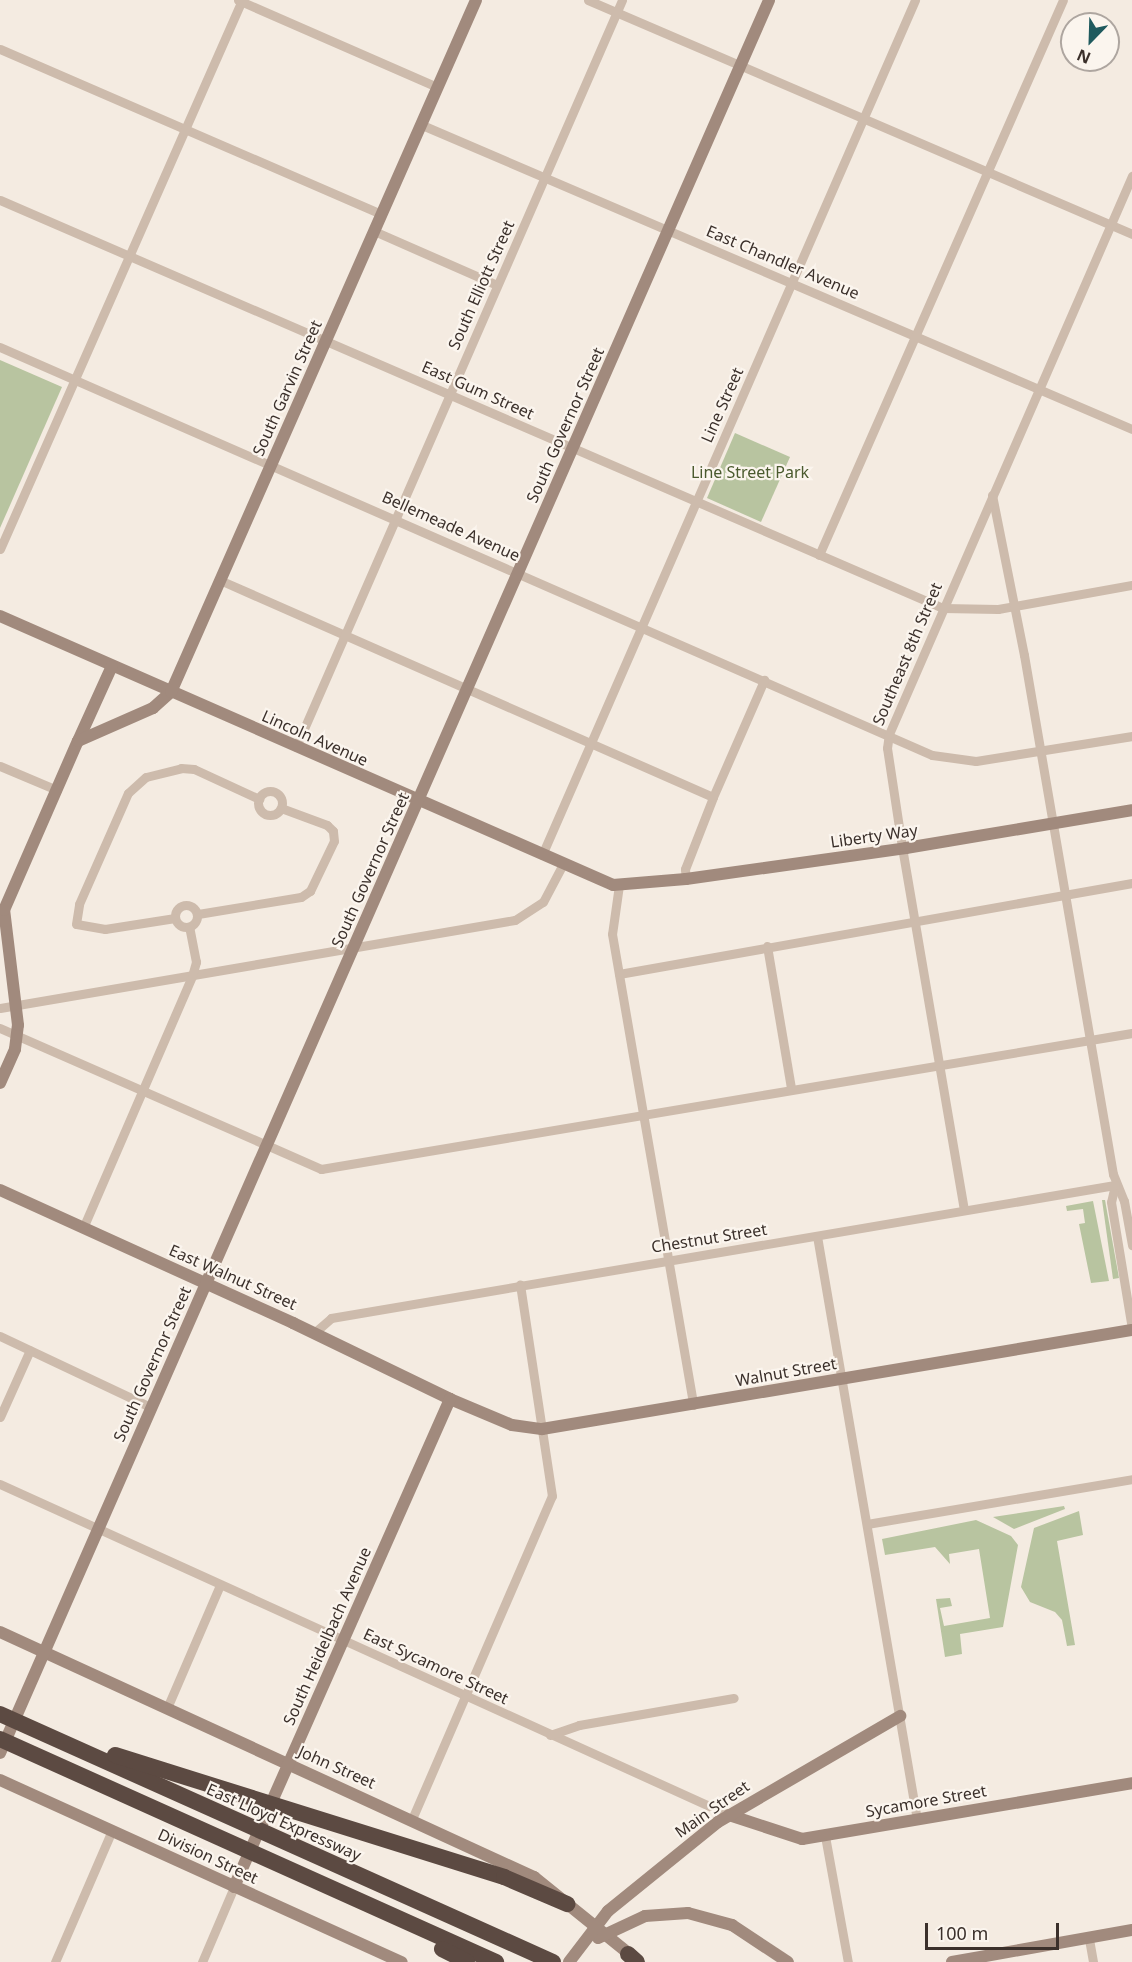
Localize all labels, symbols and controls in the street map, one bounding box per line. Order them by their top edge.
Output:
north arrow [1060,12,1120,72]
text: N [1073,44,1094,69]
street label: South Elliott Street [444,217,518,353]
street label: East Chandler Avenue [704,221,862,303]
street label: South Garvin Street [248,317,326,459]
street label: South Governor Street [522,344,608,506]
street label: East Gum Street [419,357,537,423]
street label: Line Street [697,364,747,446]
park label: Line Street Park [691,462,809,482]
street label: Bellemeade Avenue [379,487,523,565]
street label: Southeast 8th Street [868,580,946,728]
street label: Lincoln Avenue [259,706,371,770]
street label: South Governor Street [327,789,413,951]
street label: Liberty Way [829,820,919,852]
street label: Chestnut Street [650,1219,768,1257]
street label: East Walnut Street [166,1240,300,1314]
street label: South Governor Street [109,1283,195,1445]
street label: Walnut Street [734,1354,838,1390]
street label: South Heidelbach Avenue [279,1544,375,1728]
street label: East Sycamore Street [360,1624,512,1708]
street label: John Street [295,1741,379,1793]
street label: Main Street [671,1776,753,1842]
street label: East Lloyd Expressway [204,1779,364,1865]
street label: Sycamore Street [864,1781,988,1821]
street label: Division Street [155,1824,261,1888]
scale bar [928,1911,1062,1949]
text: 100 m [936,1921,988,1945]

